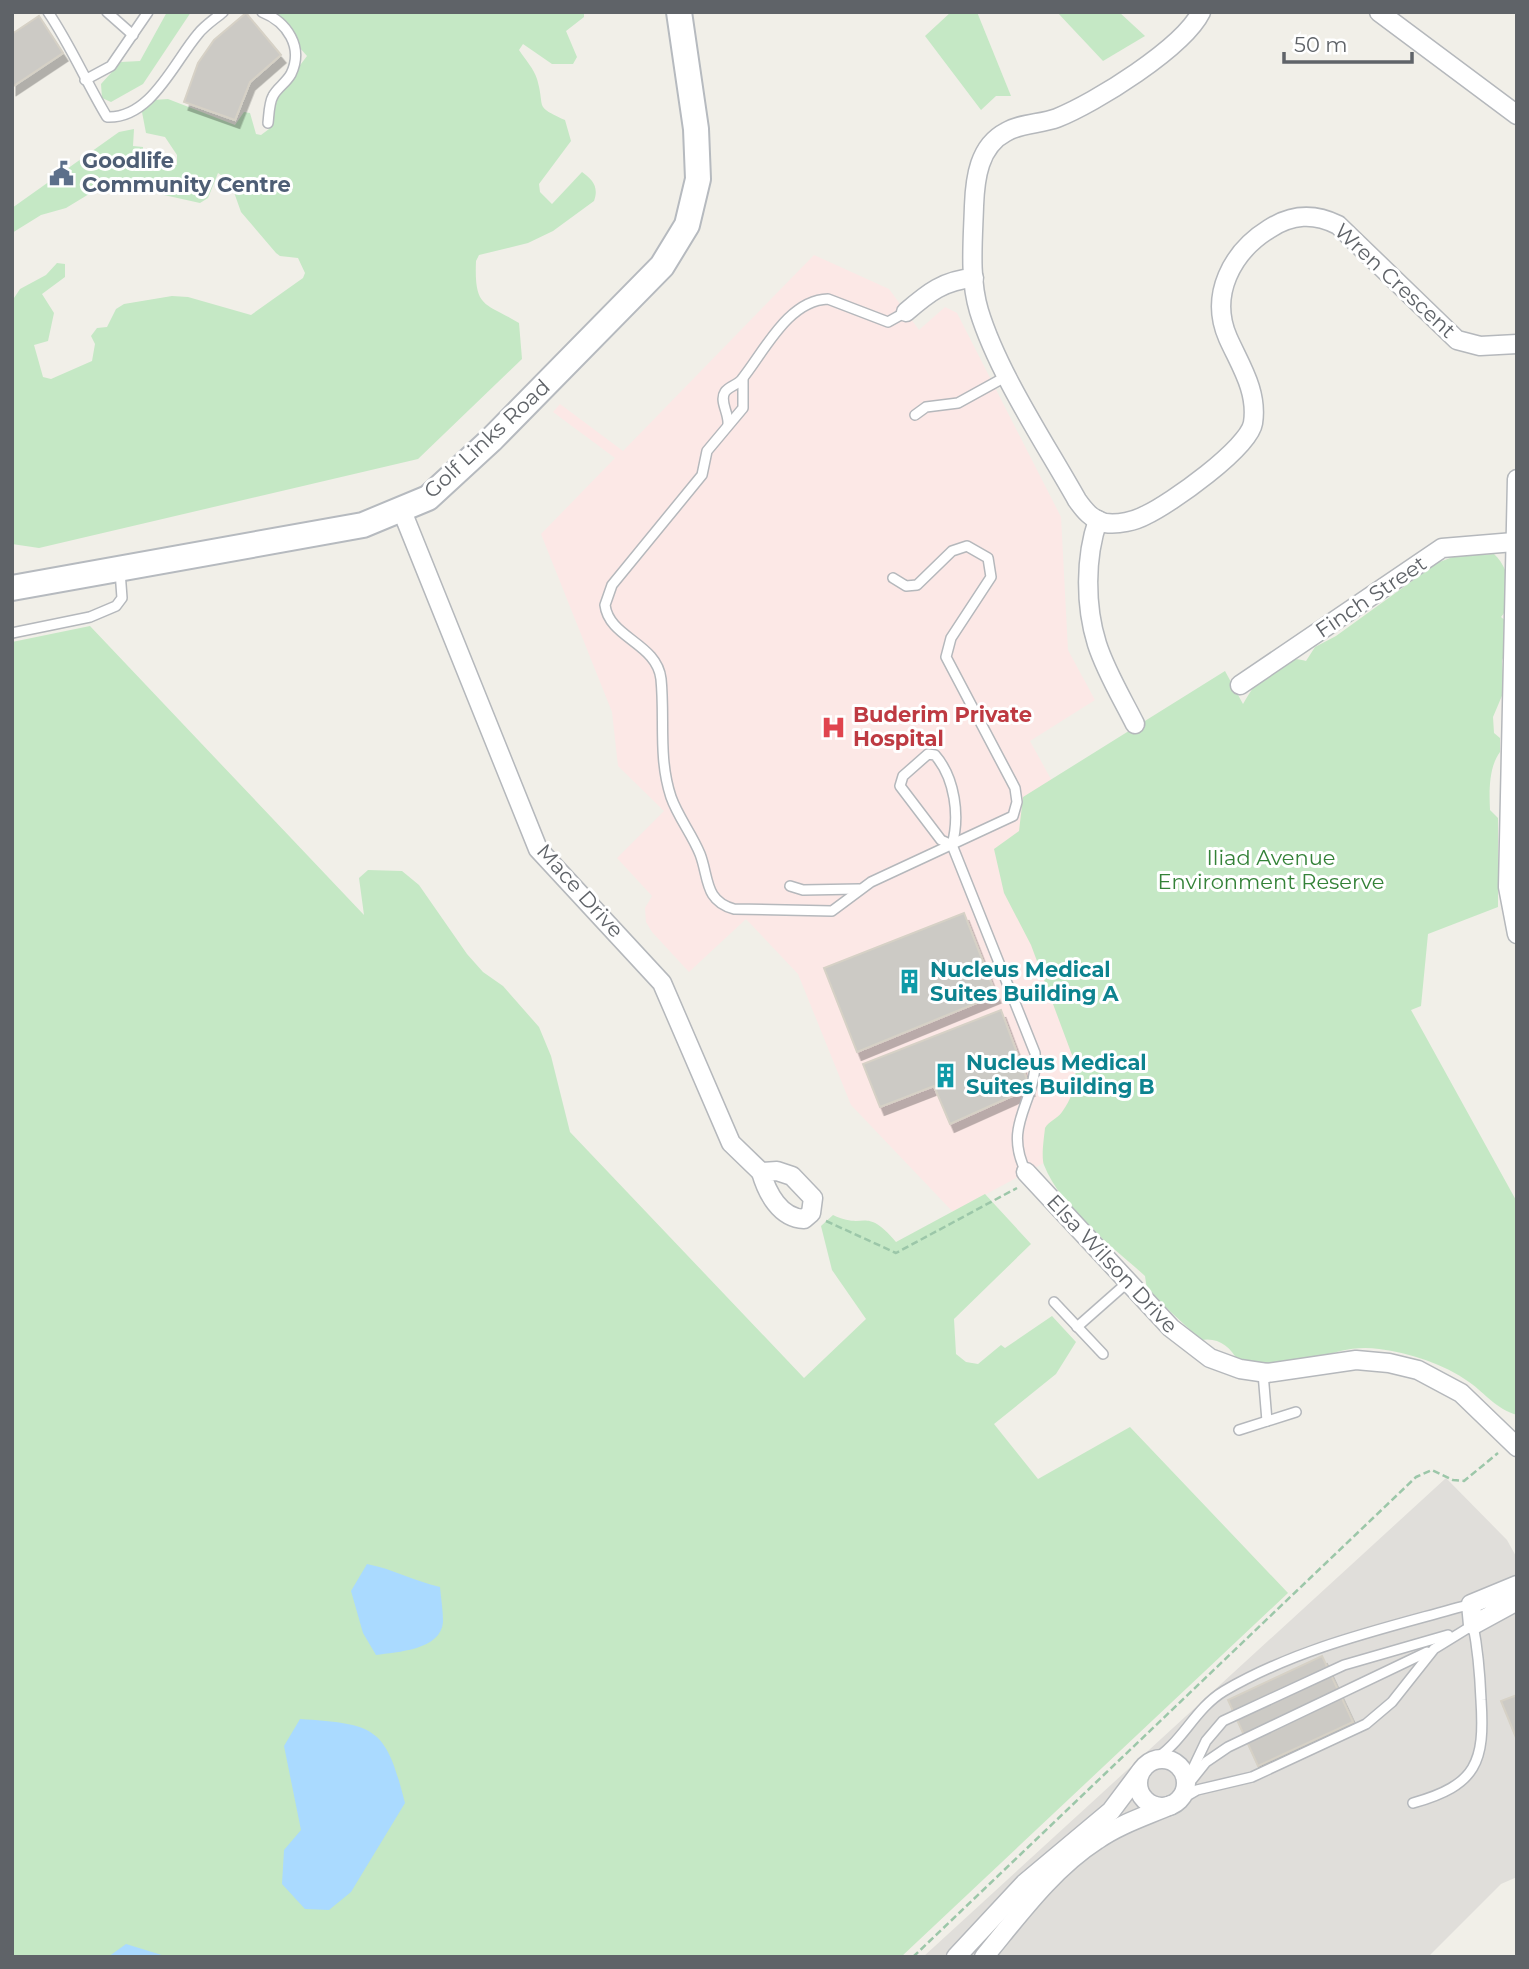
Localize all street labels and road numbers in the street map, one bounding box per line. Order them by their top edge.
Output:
street label: Wren Crescent [1330,218,1461,343]
street label: Golf Links Road [419,374,555,503]
street label: Finch Street [1311,550,1431,643]
street label: Mace Drive [532,839,629,943]
street label: Elsa Wilson Drive [1042,1189,1183,1338]

